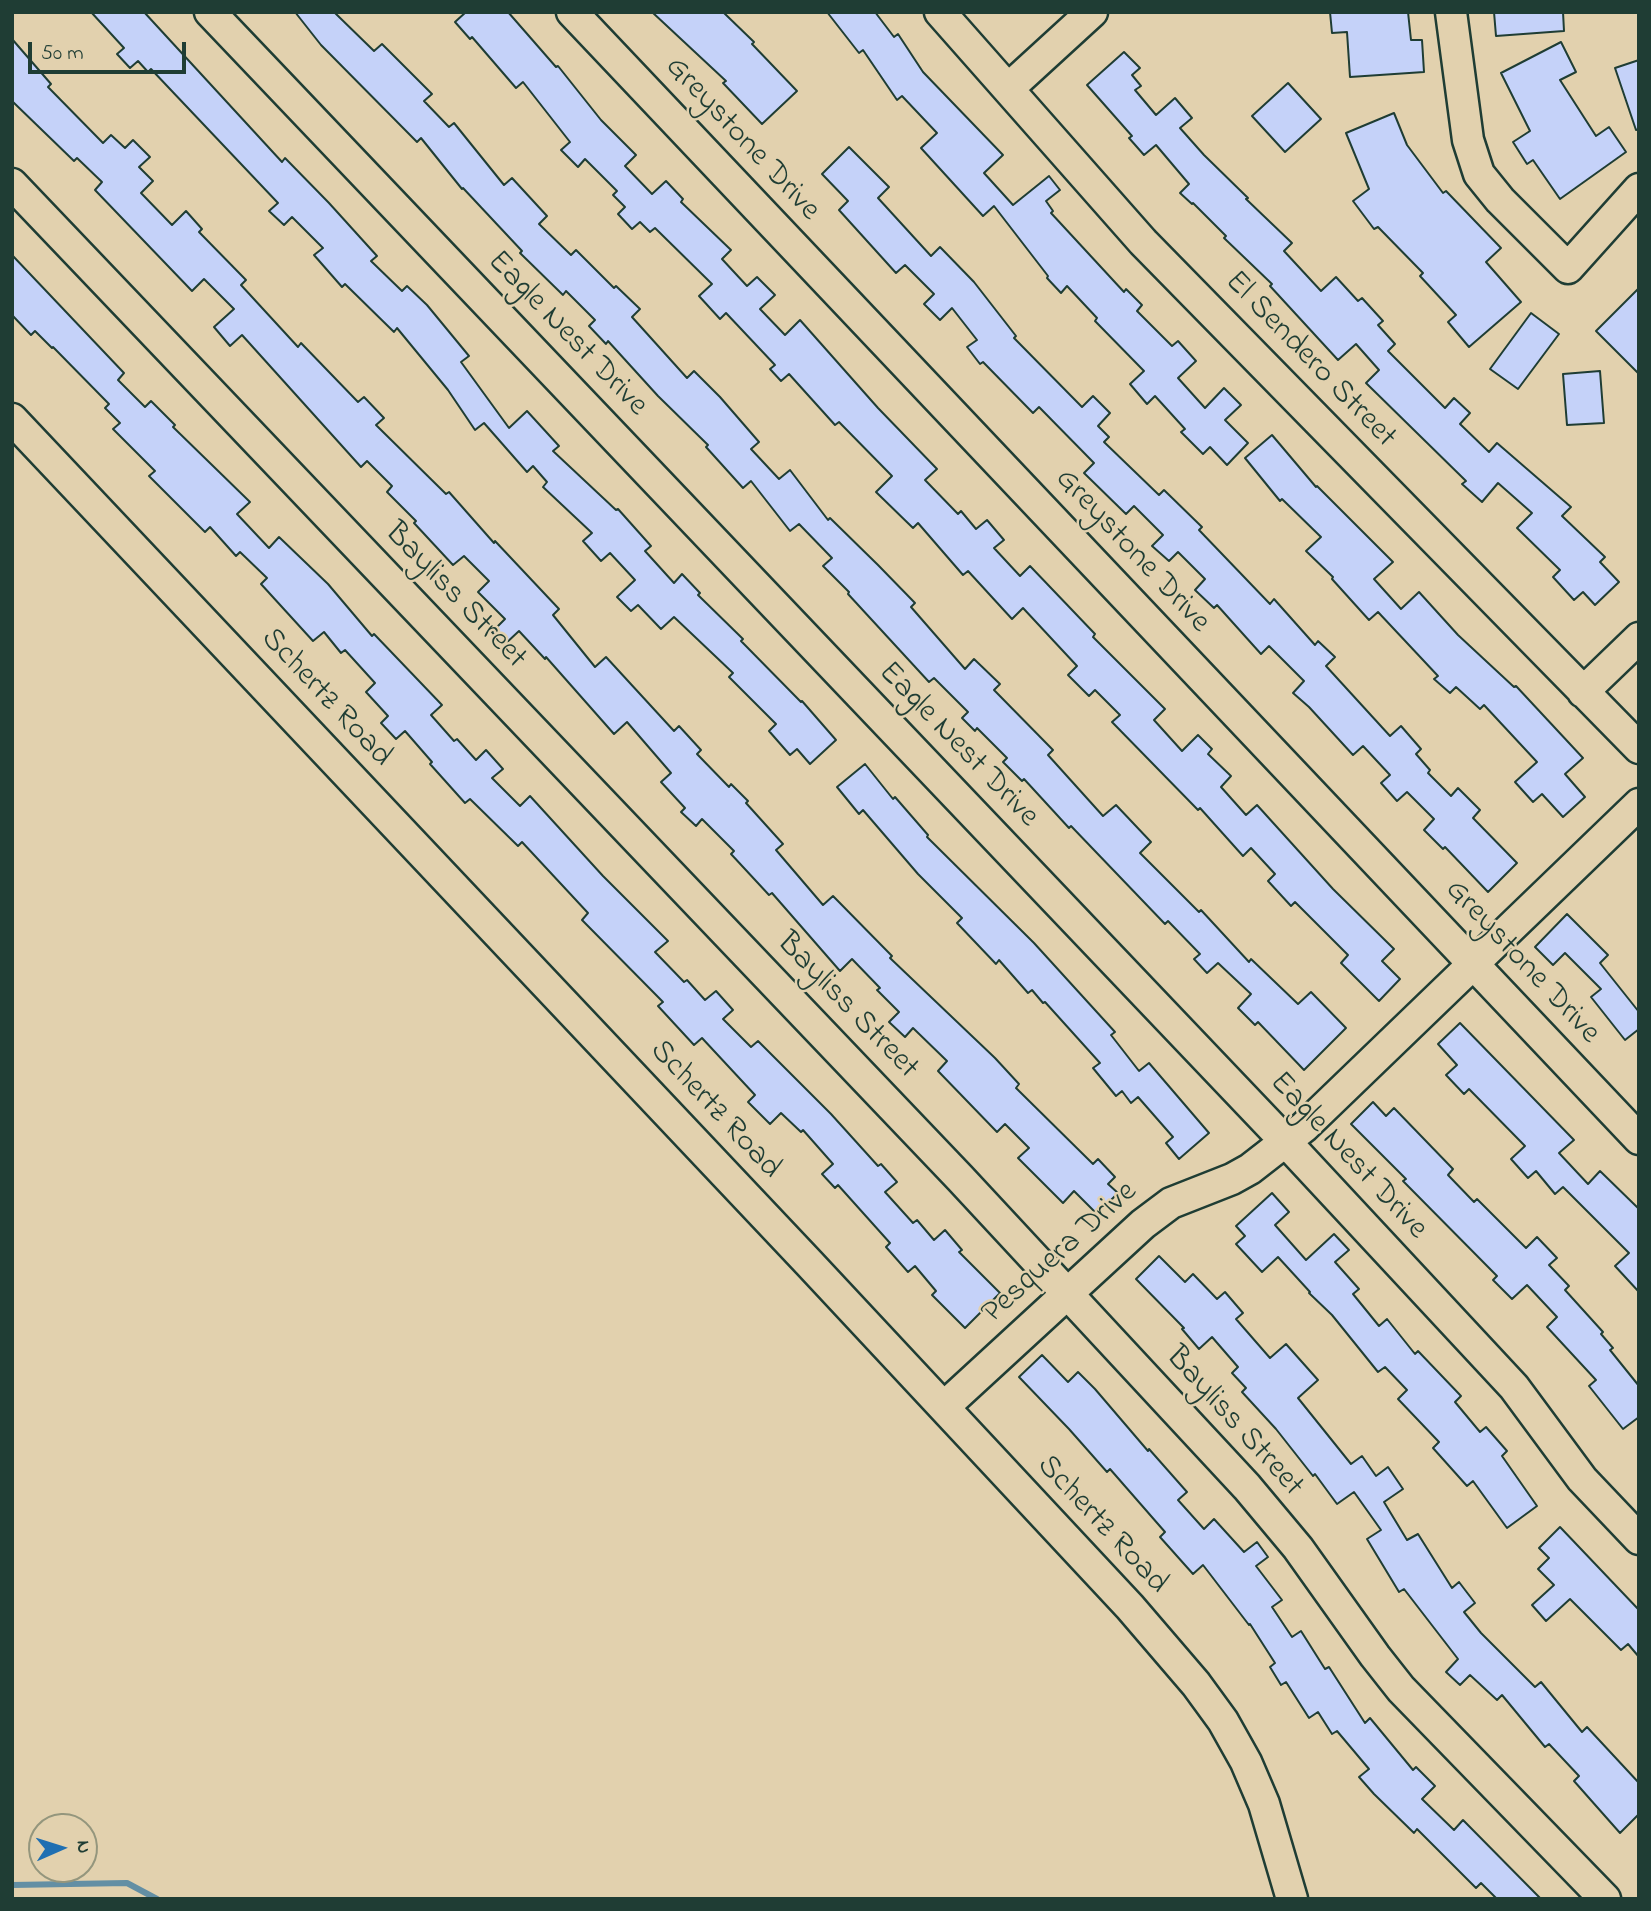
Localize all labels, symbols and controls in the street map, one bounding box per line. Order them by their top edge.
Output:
scale bar [32,28,189,72]
text: 50 m [41,39,84,69]
street label: Greystone Drive [655,50,827,230]
street label: Eagle Nest Drive [477,244,655,426]
street label: El Sendero Street [1215,265,1403,457]
street label: Greystone Drive [1045,462,1217,642]
street label: Bayliss Street [375,516,533,678]
street label: Schertz Road [251,622,399,776]
street label: Eagle Nest Drive [868,655,1046,837]
street label: Greystone Drive [1435,873,1607,1053]
street label: Bayliss Street [767,926,925,1088]
street label: Schertz Road [640,1034,788,1188]
street label: Eagle Nest Drive [1260,1065,1434,1249]
street label: Pesquera Drive [976,1174,1146,1334]
street label: Bayliss Street [1156,1340,1310,1506]
street label: Schertz Road [1027,1449,1175,1603]
north arrow [28,1813,98,1883]
text: N [69,1840,96,1854]

